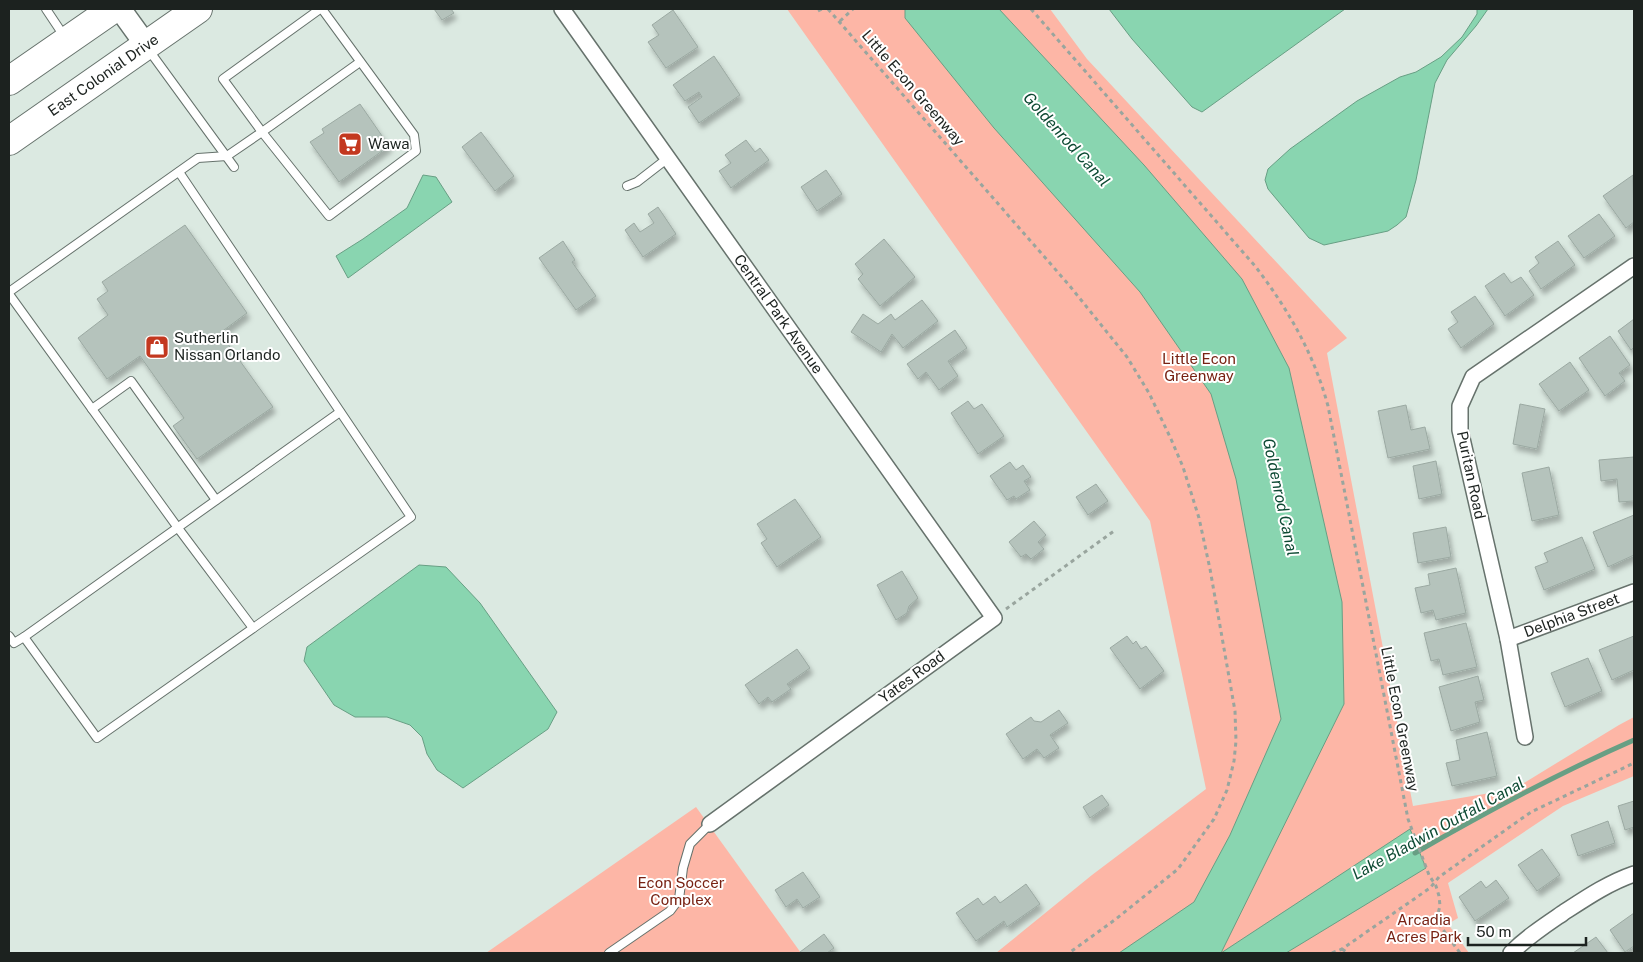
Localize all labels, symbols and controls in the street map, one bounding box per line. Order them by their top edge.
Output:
street label: Little Econ Greenway [859,26,968,149]
street label: East Colonial Drive [45,30,161,119]
water label: Goldenrod Canal [1019,88,1114,190]
supermarket icon: Wawa [337,131,363,157]
place label: Wawa [368,135,410,152]
street label: Central Park Avenue [731,251,827,377]
place label: Sutherlin Nissan Orlando [174,329,280,363]
shop icon: Sutherlin Nissan Orlando [144,334,170,360]
park label: Little Econ Greenway [1162,350,1236,384]
street label: Puritan Road [1454,429,1489,521]
water label: Goldenrod Canal [1259,436,1302,558]
street label: Delphia Street [1521,589,1622,640]
street label: Little Econ Greenway [1378,645,1423,793]
street label: Yates Road [876,647,948,706]
water label: Lake Bladwin Outfall Canal [1349,773,1528,884]
park label: Econ Soccer Complex [637,874,725,908]
park label: Arcadia Acres Park [1386,911,1462,945]
scale bar [1468,914,1586,946]
text: 50 m [1476,923,1511,940]

